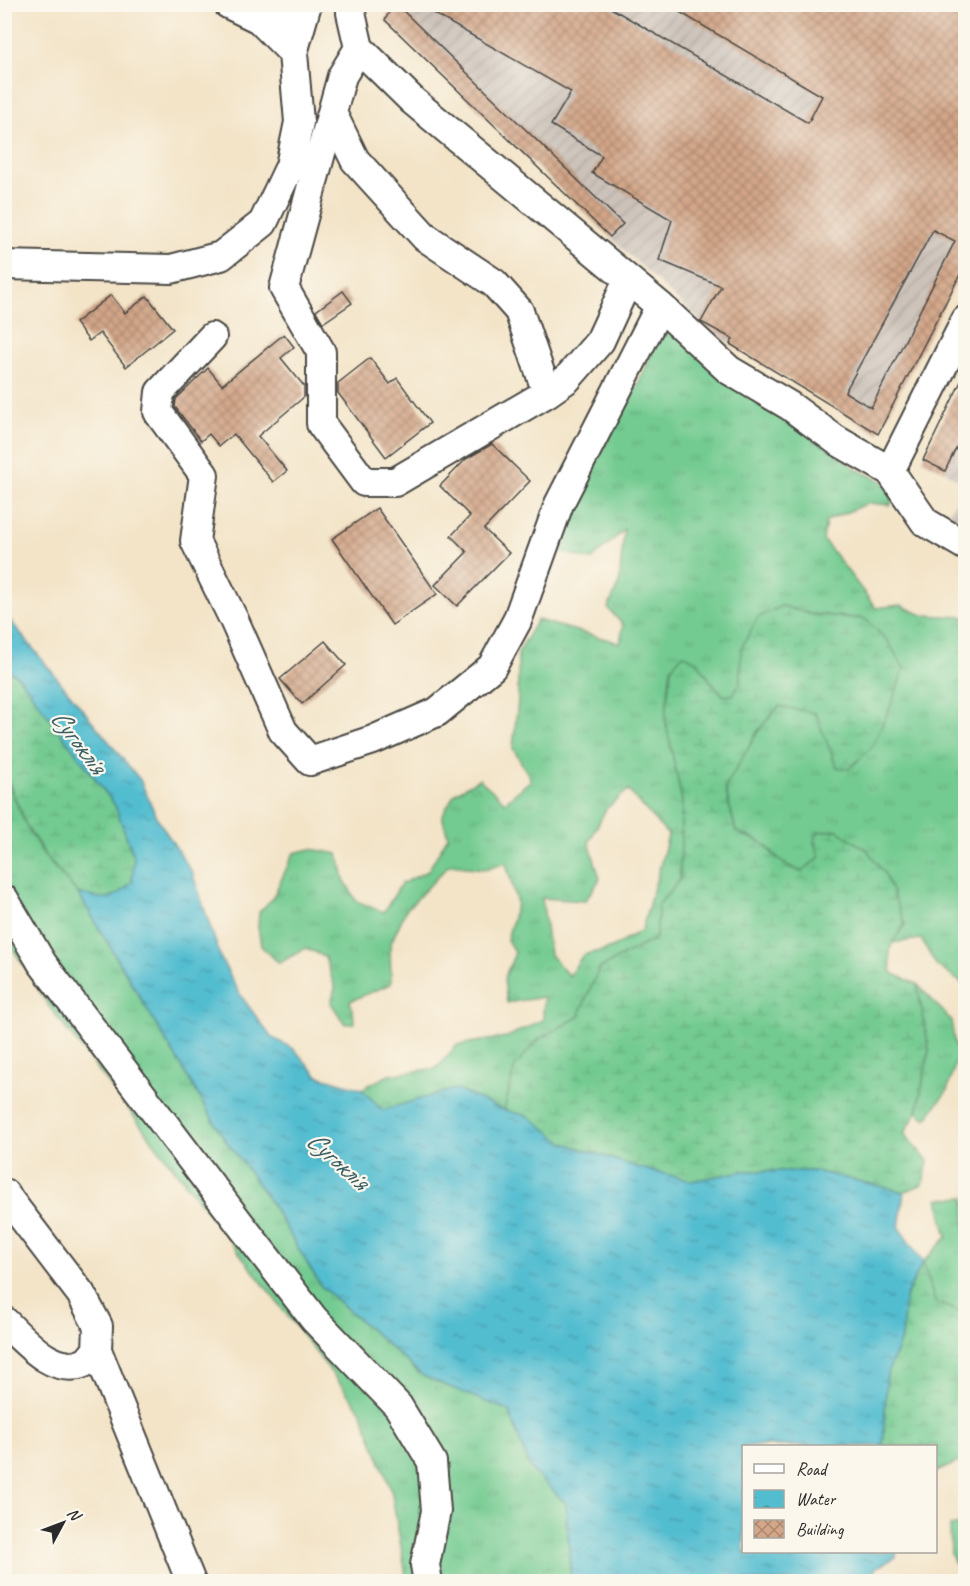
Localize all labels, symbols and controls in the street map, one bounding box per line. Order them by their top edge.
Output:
water label: Сугоклія [44,702,116,783]
water label: Сугоклія [300,1123,379,1199]
legend [742,1445,937,1553]
text: Road [796,1458,829,1480]
text: Water [796,1488,837,1510]
north arrow [33,1493,93,1553]
text: N [63,1504,86,1526]
text: Building [796,1518,845,1540]

